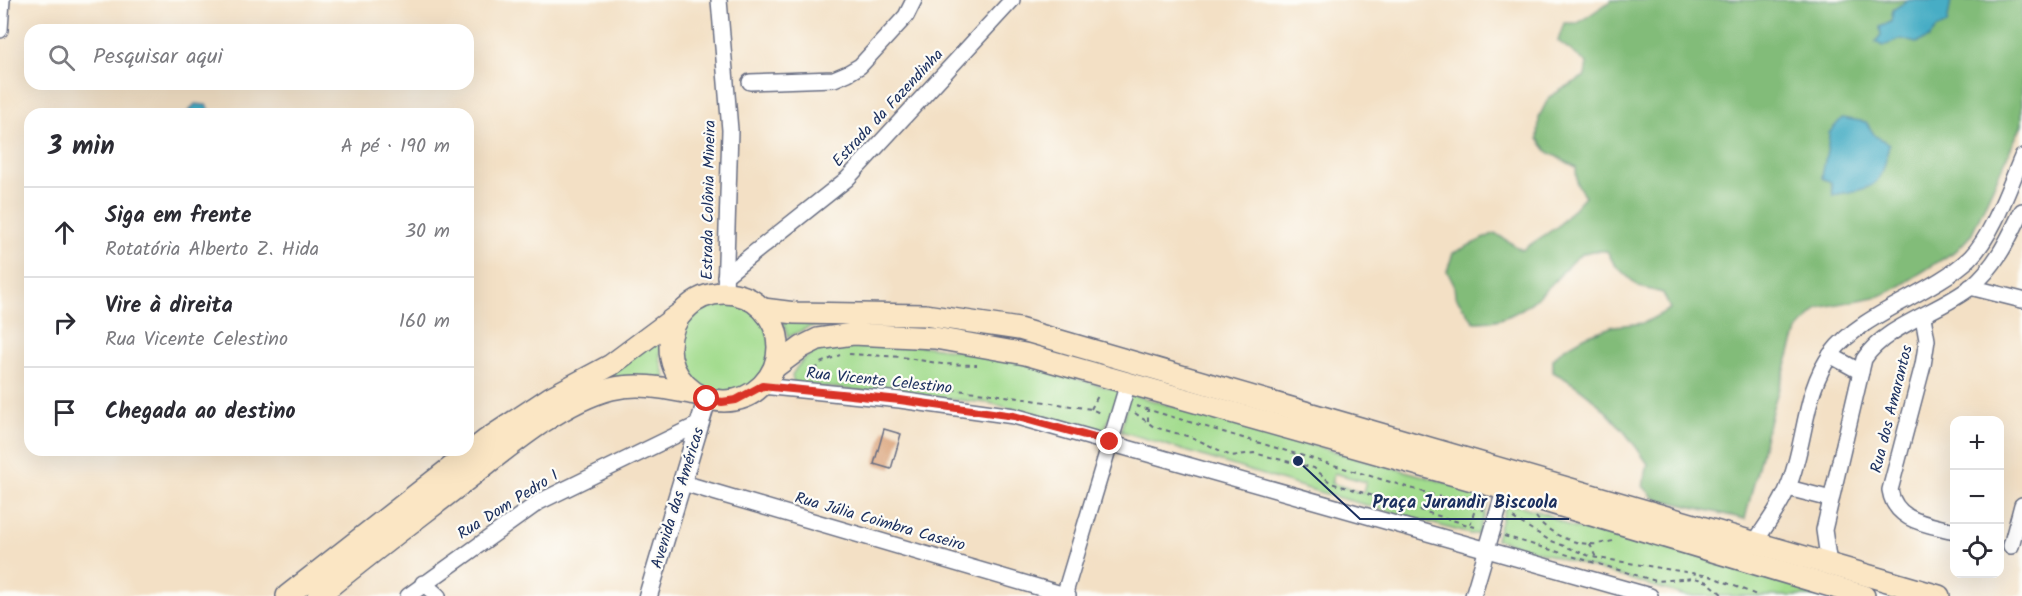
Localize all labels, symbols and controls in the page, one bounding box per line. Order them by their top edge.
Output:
search box [24,24,474,90]
text: Pesquisar aqui [93,40,223,75]
icon: search [45,41,78,74]
street label: Estrada da Fazendinha [826,43,950,173]
street label: Estrada Colônia Mineira [695,120,723,280]
text: 3 min [48,126,115,168]
text: A pé · 190 m [341,131,450,163]
text: Siga em frente [105,199,251,234]
icon: ahead [48,216,81,249]
text: 30 m [405,216,450,248]
text: Rotatória Alberto Z. Hida [105,234,319,266]
text: Vire à direita [105,289,233,324]
icon: right [48,306,81,339]
text: 160 m [399,306,450,338]
text: Rua Vicente Celestino [105,324,288,356]
street label: Rua dos Amarantos [1864,342,1920,476]
street label: Rua Vicente Celestino [805,361,953,401]
route start [693,385,719,411]
text: Chegada ao destino [105,395,296,430]
icon: arrive [48,396,81,429]
map controls [1950,416,2004,578]
button: + [1950,416,2004,470]
street label: Avenida das Américas [645,424,711,572]
route end [1096,428,1122,454]
street label: Rua Dom Pedro I [452,464,564,546]
button: − [1950,470,2004,524]
callout: Praça Jurandir Biscoola [1360,483,1569,519]
street label: Rua Júlia Coimbra Caseiro [792,486,968,558]
text: Praça Jurandir Biscoola [1372,489,1558,518]
button: locate [1950,524,2004,578]

